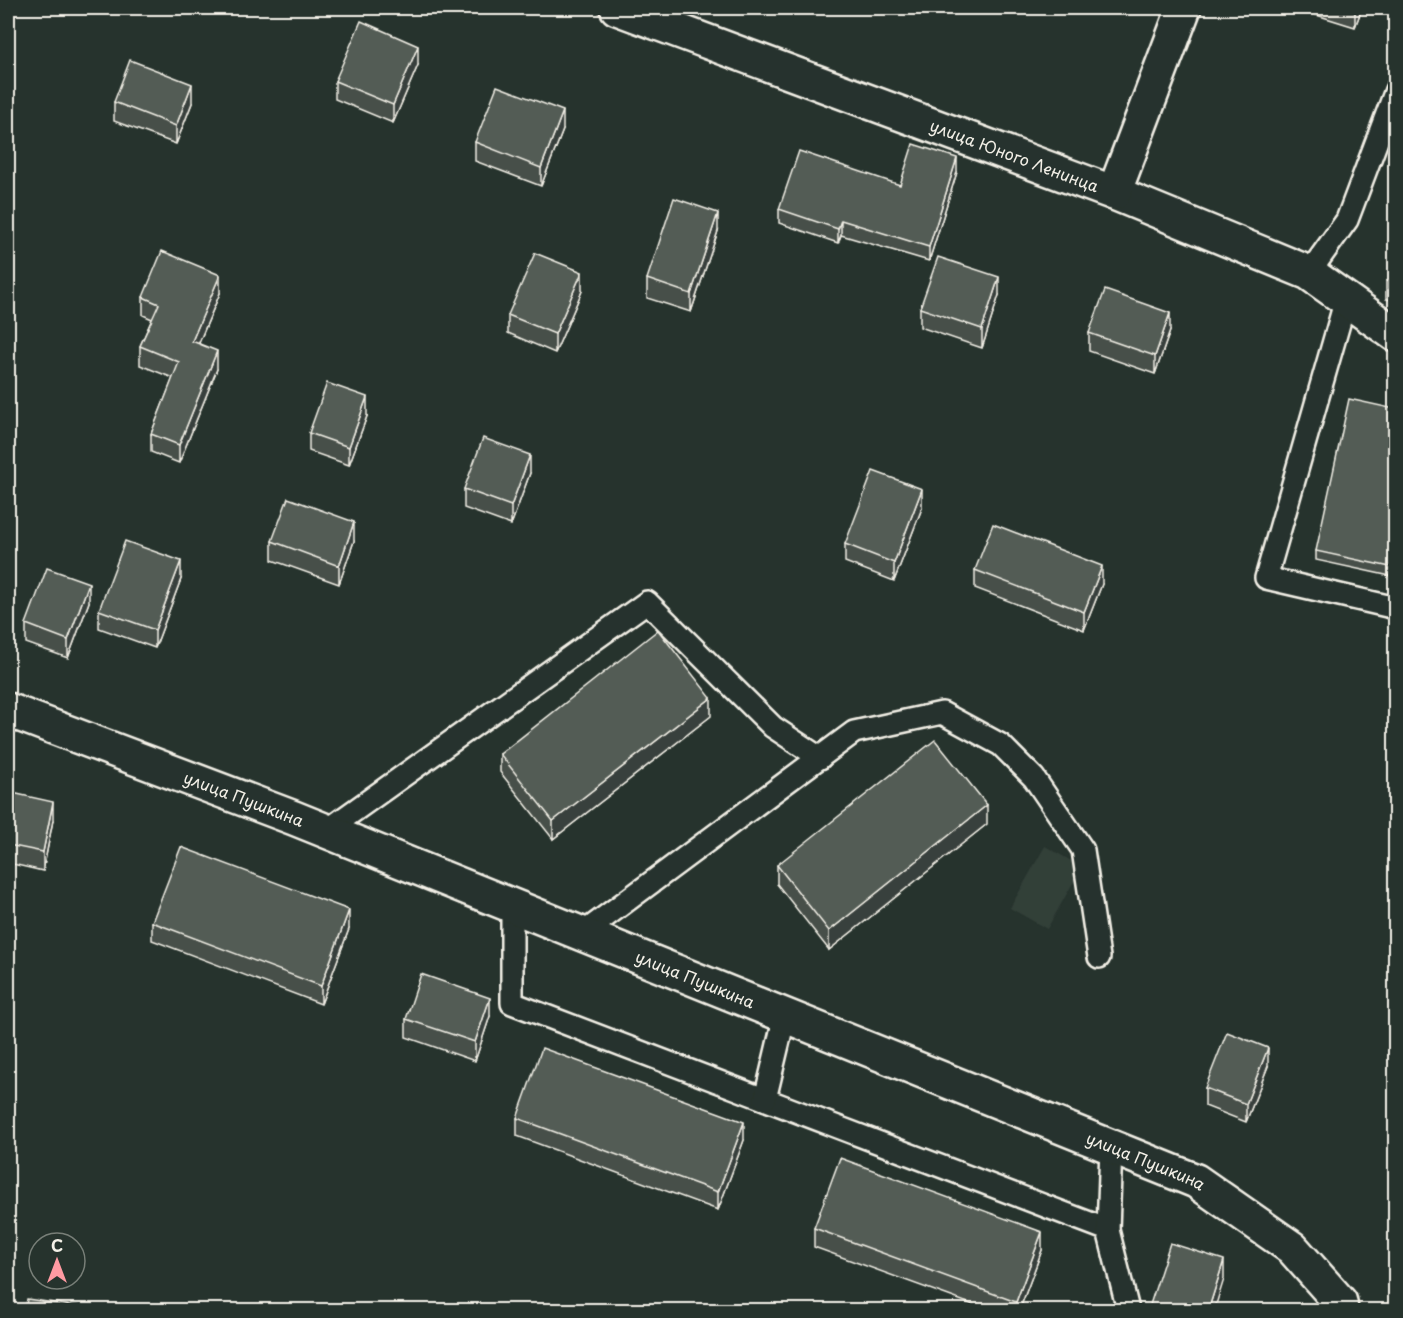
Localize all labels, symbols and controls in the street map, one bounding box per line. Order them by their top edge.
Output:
street label: улица Юного Ленинца [927,113,1103,197]
street label: улица Пушкина [180,764,308,832]
street label: улица Пушкина [632,944,759,1013]
street label: улица Пушкина [1083,1125,1211,1195]
north arrow [27,1231,87,1291]
text: С [51,1233,63,1257]

